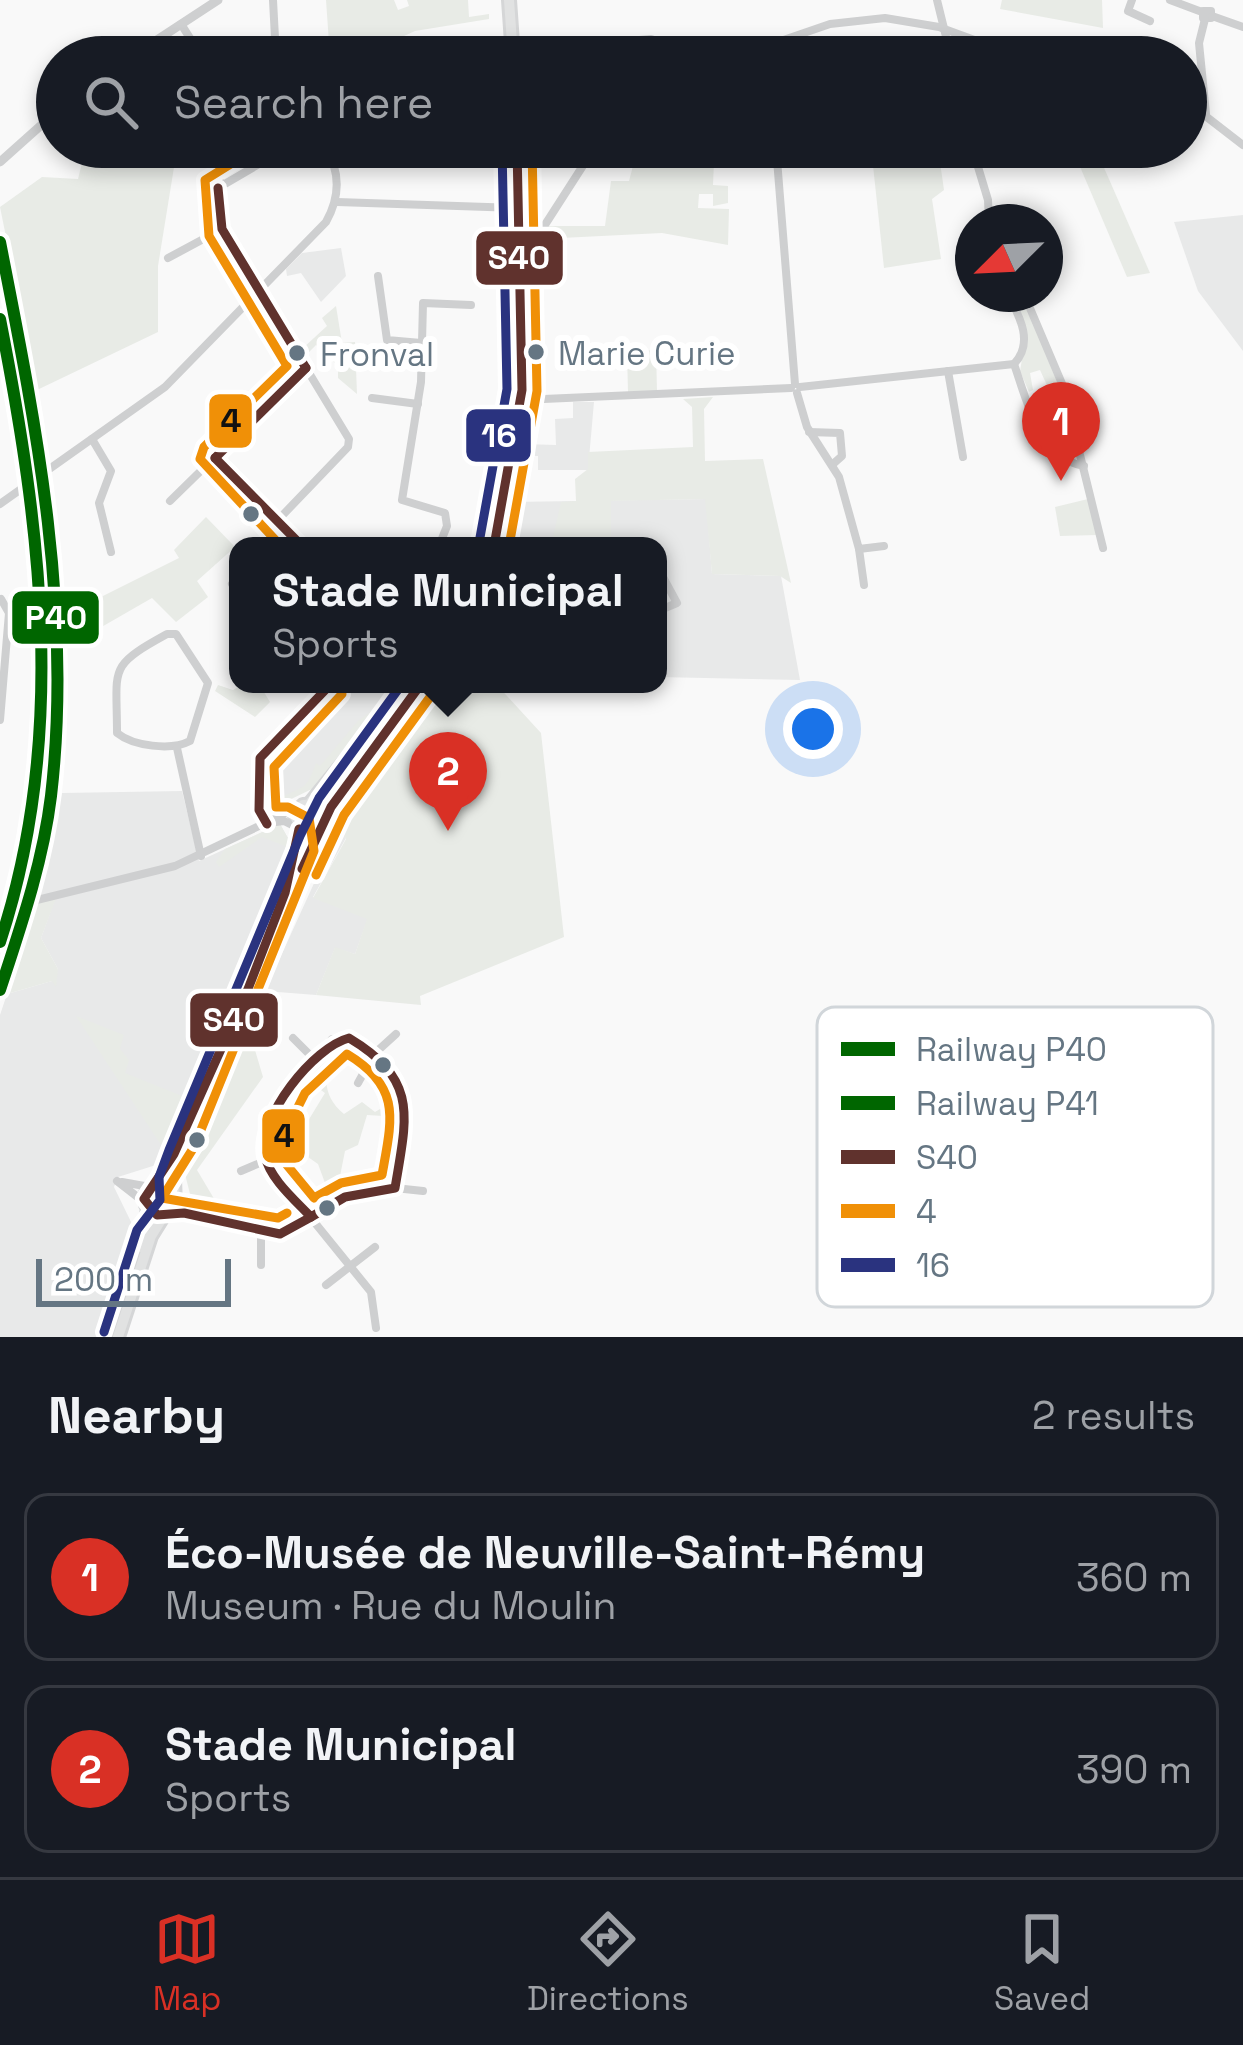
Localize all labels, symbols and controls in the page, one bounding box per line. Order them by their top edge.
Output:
search box [36,36,1207,168]
icon: search [78,69,144,135]
text: Search here [174,74,433,131]
north arrow [955,204,1063,312]
line badge: S40 [474,229,565,287]
text: S40 [488,237,550,279]
place label: Marie Curie [558,333,736,375]
place label: Fronval [320,334,434,376]
marker: Marie Curie [525,341,547,363]
marker: Fronval [286,342,308,364]
pin: 1 [1022,382,1100,481]
line badge: 4 [207,392,254,450]
text: 4 [221,400,242,442]
line badge: 16 [464,407,533,464]
text: 16 [481,415,517,457]
unlabelled marker [240,503,262,525]
popup [229,537,667,693]
text: Stade Municipal [272,562,624,619]
line badge: P40 [10,589,101,646]
text: P40 [25,597,87,639]
text: Sports [272,619,399,668]
your location [783,699,843,759]
pin: 2 [409,732,487,831]
line badge: S40 [188,991,280,1049]
text: S40 [203,999,265,1041]
legend [817,1007,1213,1307]
text: Railway P40 [916,1029,1107,1071]
unlabelled marker [372,1054,394,1076]
text: Railway P41 [916,1083,1099,1125]
line badge: 4 [260,1107,307,1165]
text: 4 [274,1115,295,1157]
unlabelled marker [186,1129,208,1151]
text: S40 [916,1137,978,1179]
text: 4 [916,1191,937,1233]
unlabelled marker [316,1197,338,1219]
text: 16 [916,1245,950,1287]
scale bar [36,1253,231,1306]
text: 200 m [54,1259,153,1301]
text: Nearby [48,1383,225,1448]
text: 2 results [1032,1391,1195,1440]
text: Éco-Musée de Neuville-Saint-Rémy [165,1524,925,1581]
text: 1 [81,1553,99,1602]
text: 360 m [1076,1553,1192,1602]
text: Museum · Rue du Moulin [165,1581,616,1630]
text: Stade Municipal [165,1716,517,1773]
text: 2 [78,1745,102,1794]
text: 390 m [1076,1745,1192,1794]
text: Sports [165,1773,291,1822]
tab: Map [153,1906,221,2020]
tab: Directions [527,1906,689,2020]
tab: Saved [994,1906,1090,2020]

